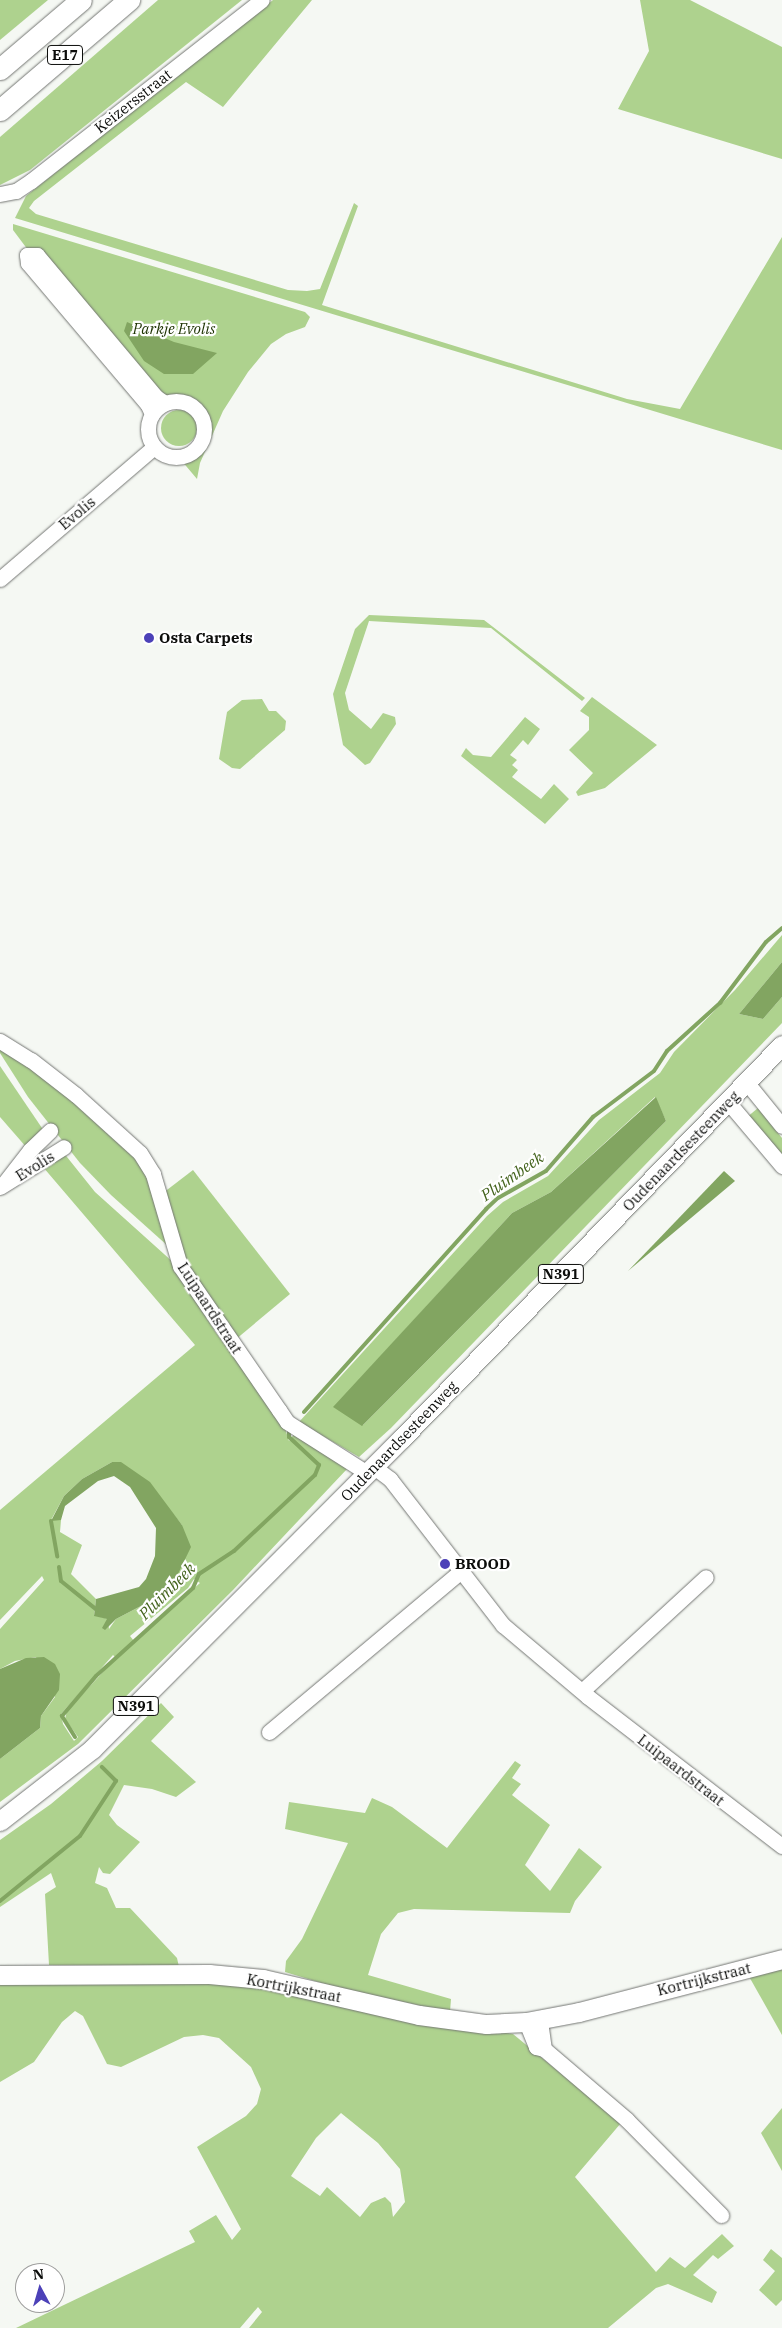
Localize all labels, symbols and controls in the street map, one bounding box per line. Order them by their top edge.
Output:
road number: E17 [46,44,84,66]
street label: Keizersstraat [91,65,175,137]
park label: Parkje Evolis [133,320,215,338]
street label: Evolis [55,492,99,534]
place label: Osta Carpets [159,629,253,647]
marker: Osta Carpets [143,632,155,644]
street label: Oudenaardsesteenweg [619,1087,743,1215]
street label: Evolis [12,1147,58,1185]
water label: Pluimbeek [477,1147,547,1205]
street label: Luipaardstraat [174,1259,246,1357]
road number: N391 [537,1262,585,1286]
street label: Oudenaardsesteenweg [337,1377,461,1505]
place label: BROOD [455,1555,510,1573]
marker: BROOD [439,1558,451,1570]
water label: Pluimbeek [135,1559,199,1623]
road number: N391 [112,1694,160,1718]
street label: Luipaardstraat [634,1731,728,1809]
street label: Kortrijkstraat [655,1959,753,1999]
street label: Kortrijkstraat [245,1970,343,2006]
north arrow [15,2263,65,2313]
text: N [32,2265,45,2284]

